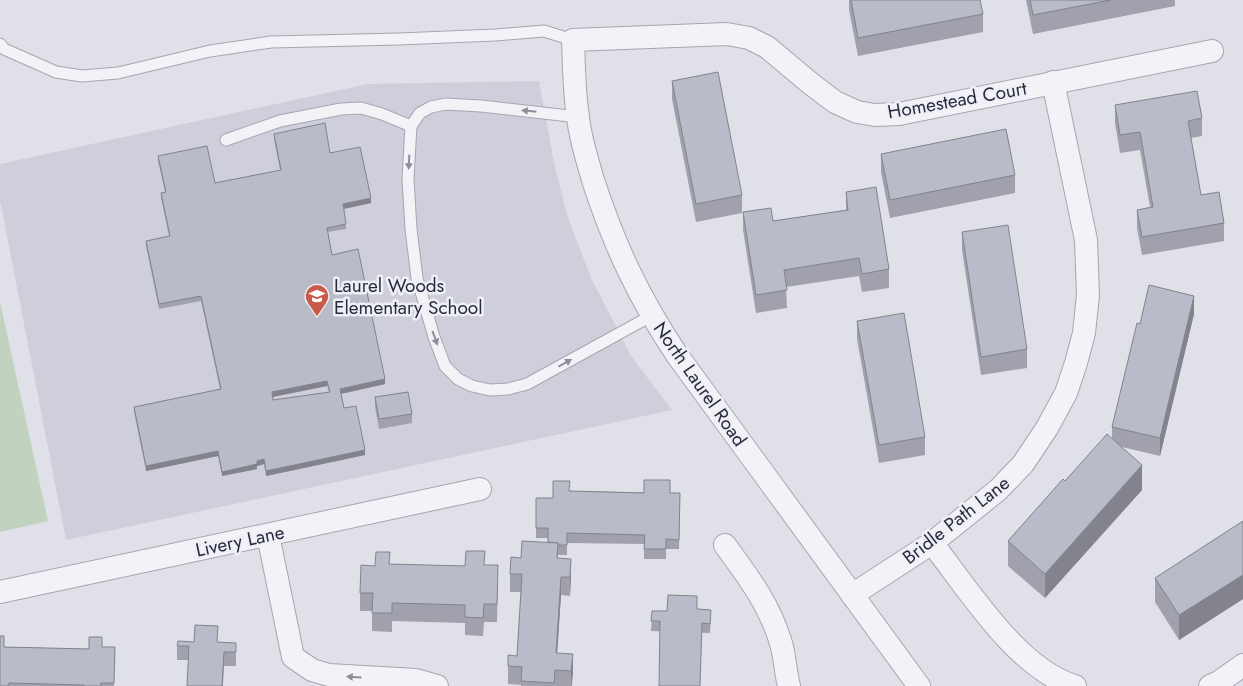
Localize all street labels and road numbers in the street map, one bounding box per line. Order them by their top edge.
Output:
street label: Homestead Court [885,74,1029,126]
street label: North Laurel Road [647,316,753,452]
street label: Bridle Path Lane [897,469,1015,570]
street label: Livery Lane [193,518,287,564]

